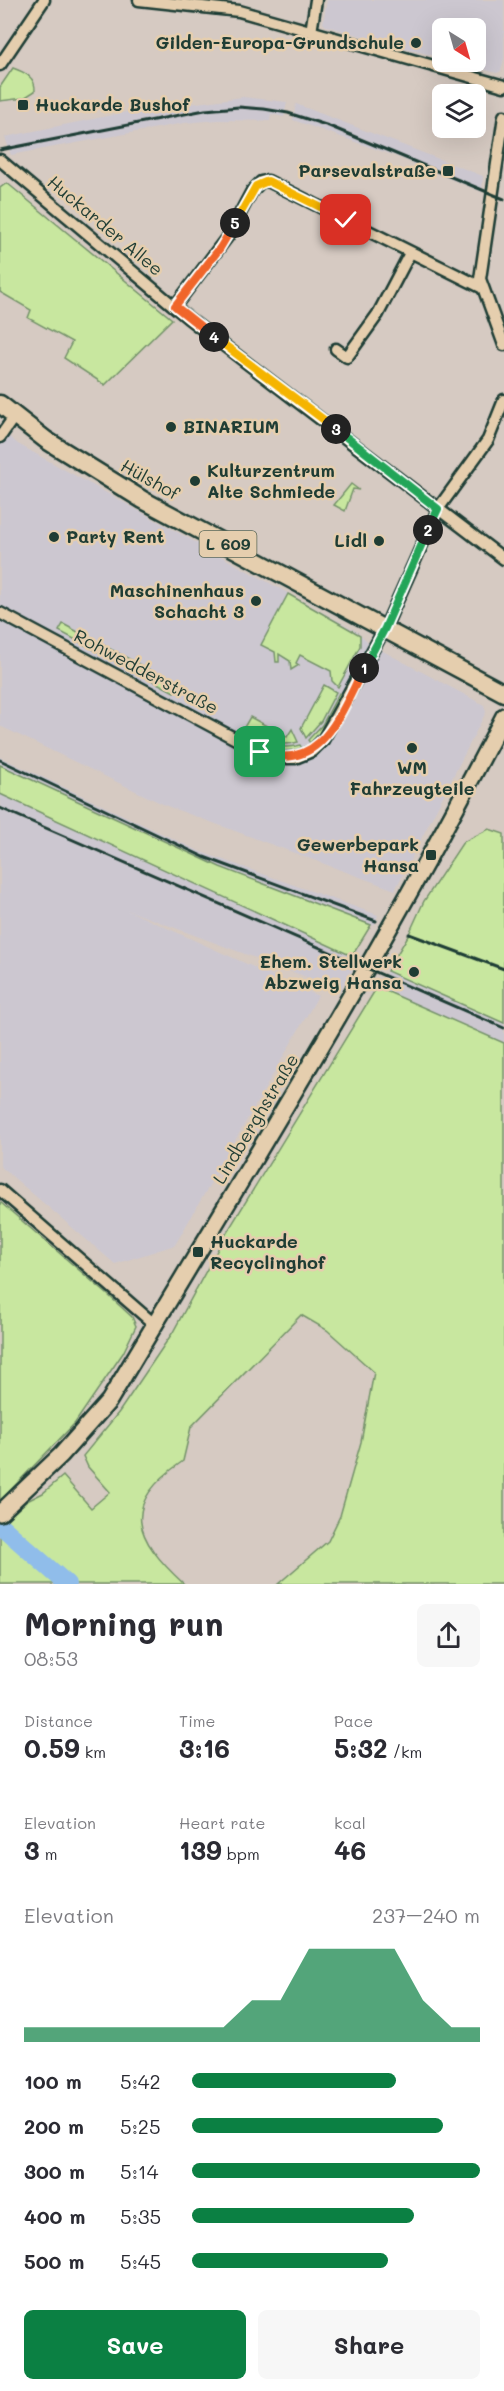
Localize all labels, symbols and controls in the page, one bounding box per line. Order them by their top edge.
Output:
north arrow [432,18,486,72]
map controls [432,18,486,138]
place label: Gilden-Europa-Grundschule [156,30,404,54]
marker: Gilden-Europa-Grundschule [409,36,423,50]
button: layers [432,84,486,138]
place label: Huckarde Bushof [35,92,190,116]
marker: Huckarde Bushof [16,98,30,112]
place label: Parsevalstraße [298,158,436,182]
marker: Parsevalstraße [441,164,455,178]
street label: Huckarder Allee [43,170,169,281]
pin [320,194,371,245]
icon: check [329,203,362,236]
pin: 5 [220,208,250,238]
text: 5 [230,212,240,233]
pin: 4 [199,322,229,352]
text: 4 [209,326,219,347]
place label: BINARIUM [183,414,279,438]
pin: 3 [321,414,351,444]
text: 3 [331,418,341,439]
marker: BINARIUM [164,420,178,434]
street label: Hülshof [117,453,185,506]
place label: Kulturzentrum Alte Schmiede [207,458,336,503]
marker: Kulturzentrum Alte Schmiede [188,474,202,488]
pin: 2 [413,515,443,545]
text: 2 [424,519,432,540]
place label: Party Rent [66,524,164,548]
place label: Lidl [334,528,367,552]
marker: Party Rent [47,530,61,544]
road number: L 609 [200,531,256,557]
marker: Lidl [372,534,386,548]
place label: Maschinenhaus Schacht 3 [110,578,244,623]
marker: Maschinenhaus Schacht 3 [249,594,263,608]
street label: Rohwedderstraße [70,623,223,719]
pin: 1 [349,653,379,683]
text: 1 [360,657,368,678]
pin [234,726,285,777]
icon: arrive [243,735,276,768]
marker: WM Fahrzeugteile [405,741,419,755]
place label: WM Fahrzeugteile [350,755,475,800]
place label: Gewerbepark Hansa [297,832,419,877]
marker: Gewerbepark Hansa [424,848,438,862]
place label: Ehem. Stellwerk Abzweig Hansa [260,949,402,994]
marker: Ehem. Stellwerk Abzweig Hansa [407,965,421,979]
street label: Lindberghstraße [207,1049,304,1188]
place label: Huckarde Recyclinghof [210,1229,326,1274]
marker: Huckarde Recyclinghof [191,1245,205,1259]
text: Morning run [24,1601,224,1644]
button: share [417,1604,480,1667]
text: 08:53 [24,1645,78,1671]
text: Distance [24,1710,93,1731]
text: Time [179,1710,215,1731]
text: Pace [334,1710,373,1731]
text: 0.59 [24,1731,80,1765]
text: 3:16 [179,1731,230,1765]
text: 5:32 [334,1731,388,1765]
text: km [80,1741,106,1762]
text: /km [388,1741,422,1762]
text: Elevation [24,1812,96,1833]
text: Heart rate [179,1812,265,1833]
text: kcal [334,1812,366,1833]
text: 3 [24,1833,40,1867]
text: 139 [179,1833,222,1867]
text: 46 [334,1833,366,1867]
text: m [40,1843,57,1864]
text: bpm [222,1843,260,1864]
text: Elevation [24,1902,114,1928]
text: 237–240 m [372,1902,480,1928]
text: 100 m [24,2068,82,2094]
text: 5:42 [120,2068,161,2094]
text: 200 m [24,2113,84,2139]
text: 5:25 [120,2113,161,2139]
text: 300 m [24,2158,85,2184]
text: 5:14 [120,2158,159,2184]
text: 400 m [24,2203,85,2229]
text: 5:35 [120,2203,161,2229]
text: 500 m [24,2248,84,2274]
text: 5:45 [120,2248,161,2274]
button: Save [24,2310,246,2379]
button: Share [258,2310,480,2379]

